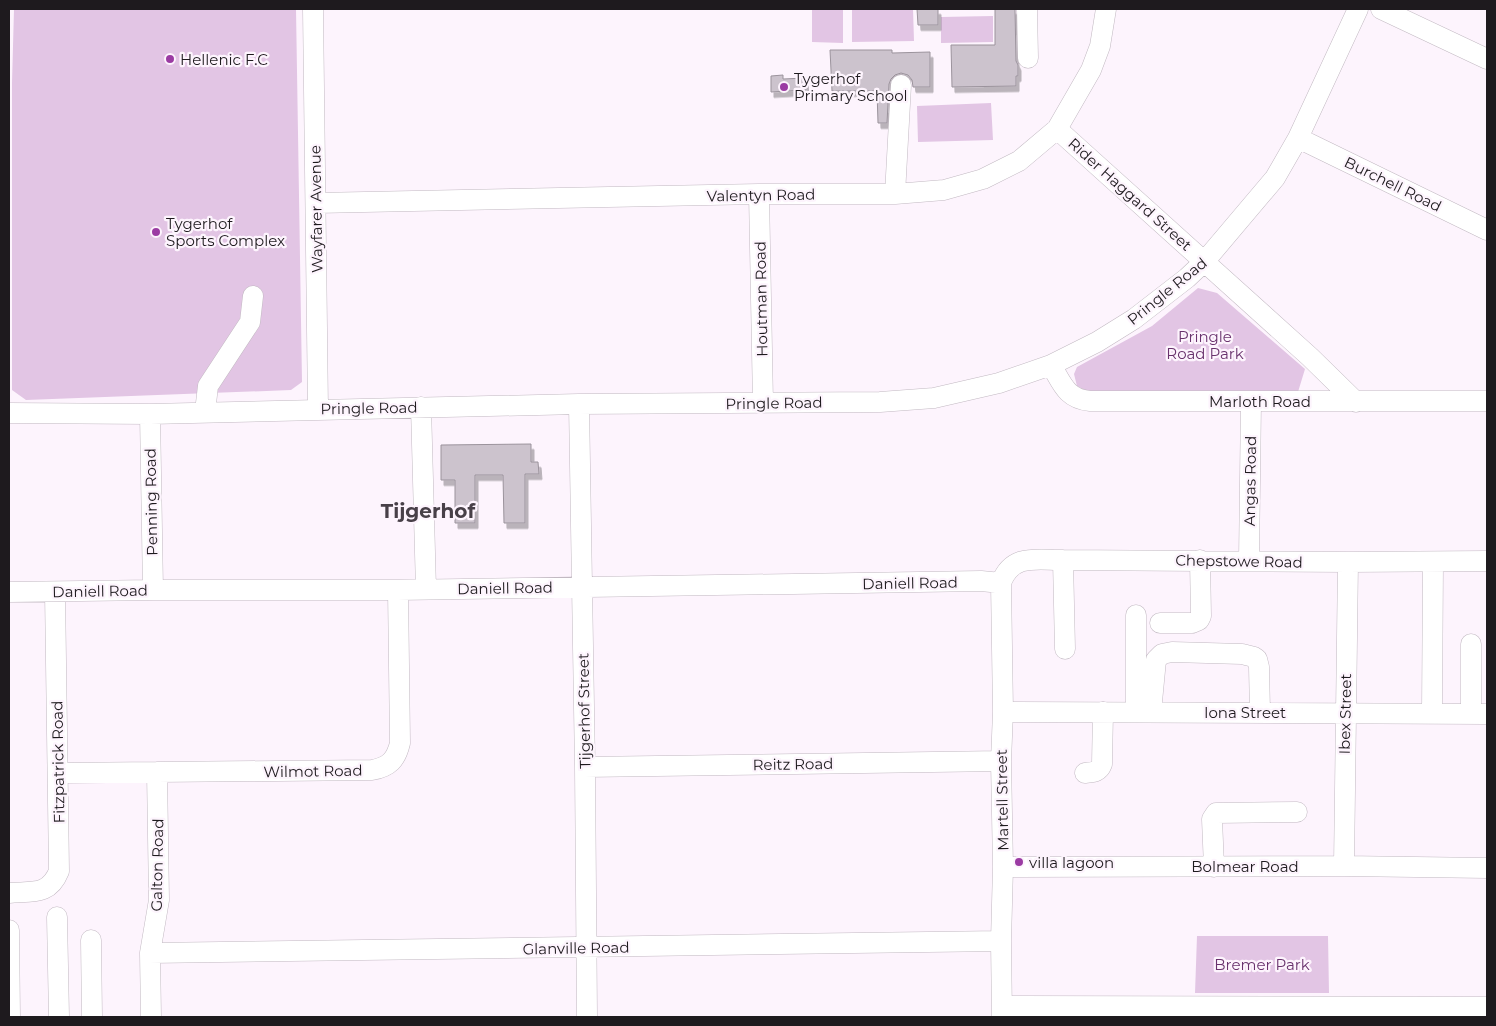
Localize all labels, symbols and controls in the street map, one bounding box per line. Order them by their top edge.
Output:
place label: Hellenic F.C [180,50,268,69]
marker: Hellenic F.C [164,53,176,65]
place label: Tygerhof Primary School [794,69,908,105]
marker: Tygerhof Primary School [778,81,790,93]
street label: Rider Haggard Street [1064,133,1196,255]
street label: Wayfarer Avenue [305,145,327,273]
street label: Burchell Road [1341,152,1445,216]
street label: Valentyn Road [706,185,816,205]
place label: Tygerhof Sports Complex [166,214,285,250]
marker: Tygerhof Sports Complex [150,226,162,238]
street label: Houtman Road [750,241,772,357]
street label: Pringle Road [1123,253,1211,329]
park label: Pringle Road Park [1166,327,1244,363]
street label: Marloth Road [1209,392,1311,411]
street label: Pringle Road [725,393,823,413]
street label: Pringle Road [320,398,418,418]
street label: Angas Road [1240,436,1260,526]
street label: Penning Road [141,448,161,556]
district label: Tijgerhof [381,499,476,523]
street label: Chepstowe Road [1175,550,1303,572]
street label: Daniell Road [862,573,958,593]
street label: Daniell Road [457,578,553,598]
street label: Daniell Road [52,581,148,601]
street label: Tijgerhof Street [573,653,595,769]
street label: Ibex Street [1335,673,1355,755]
street label: Fitzpatrick Road [47,701,69,823]
street label: Iona Street [1204,703,1286,722]
street label: Martell Street [992,749,1012,851]
street label: Reitz Road [752,754,834,774]
street label: Wilmot Road [263,761,363,781]
street label: Galton Road [147,818,167,912]
place label: villa lagoon [1029,853,1114,872]
marker: villa lagoon [1013,856,1025,868]
street label: Bolmear Road [1191,857,1299,876]
street label: Glanville Road [522,938,630,958]
park label: Bremer Park [1214,955,1310,974]

